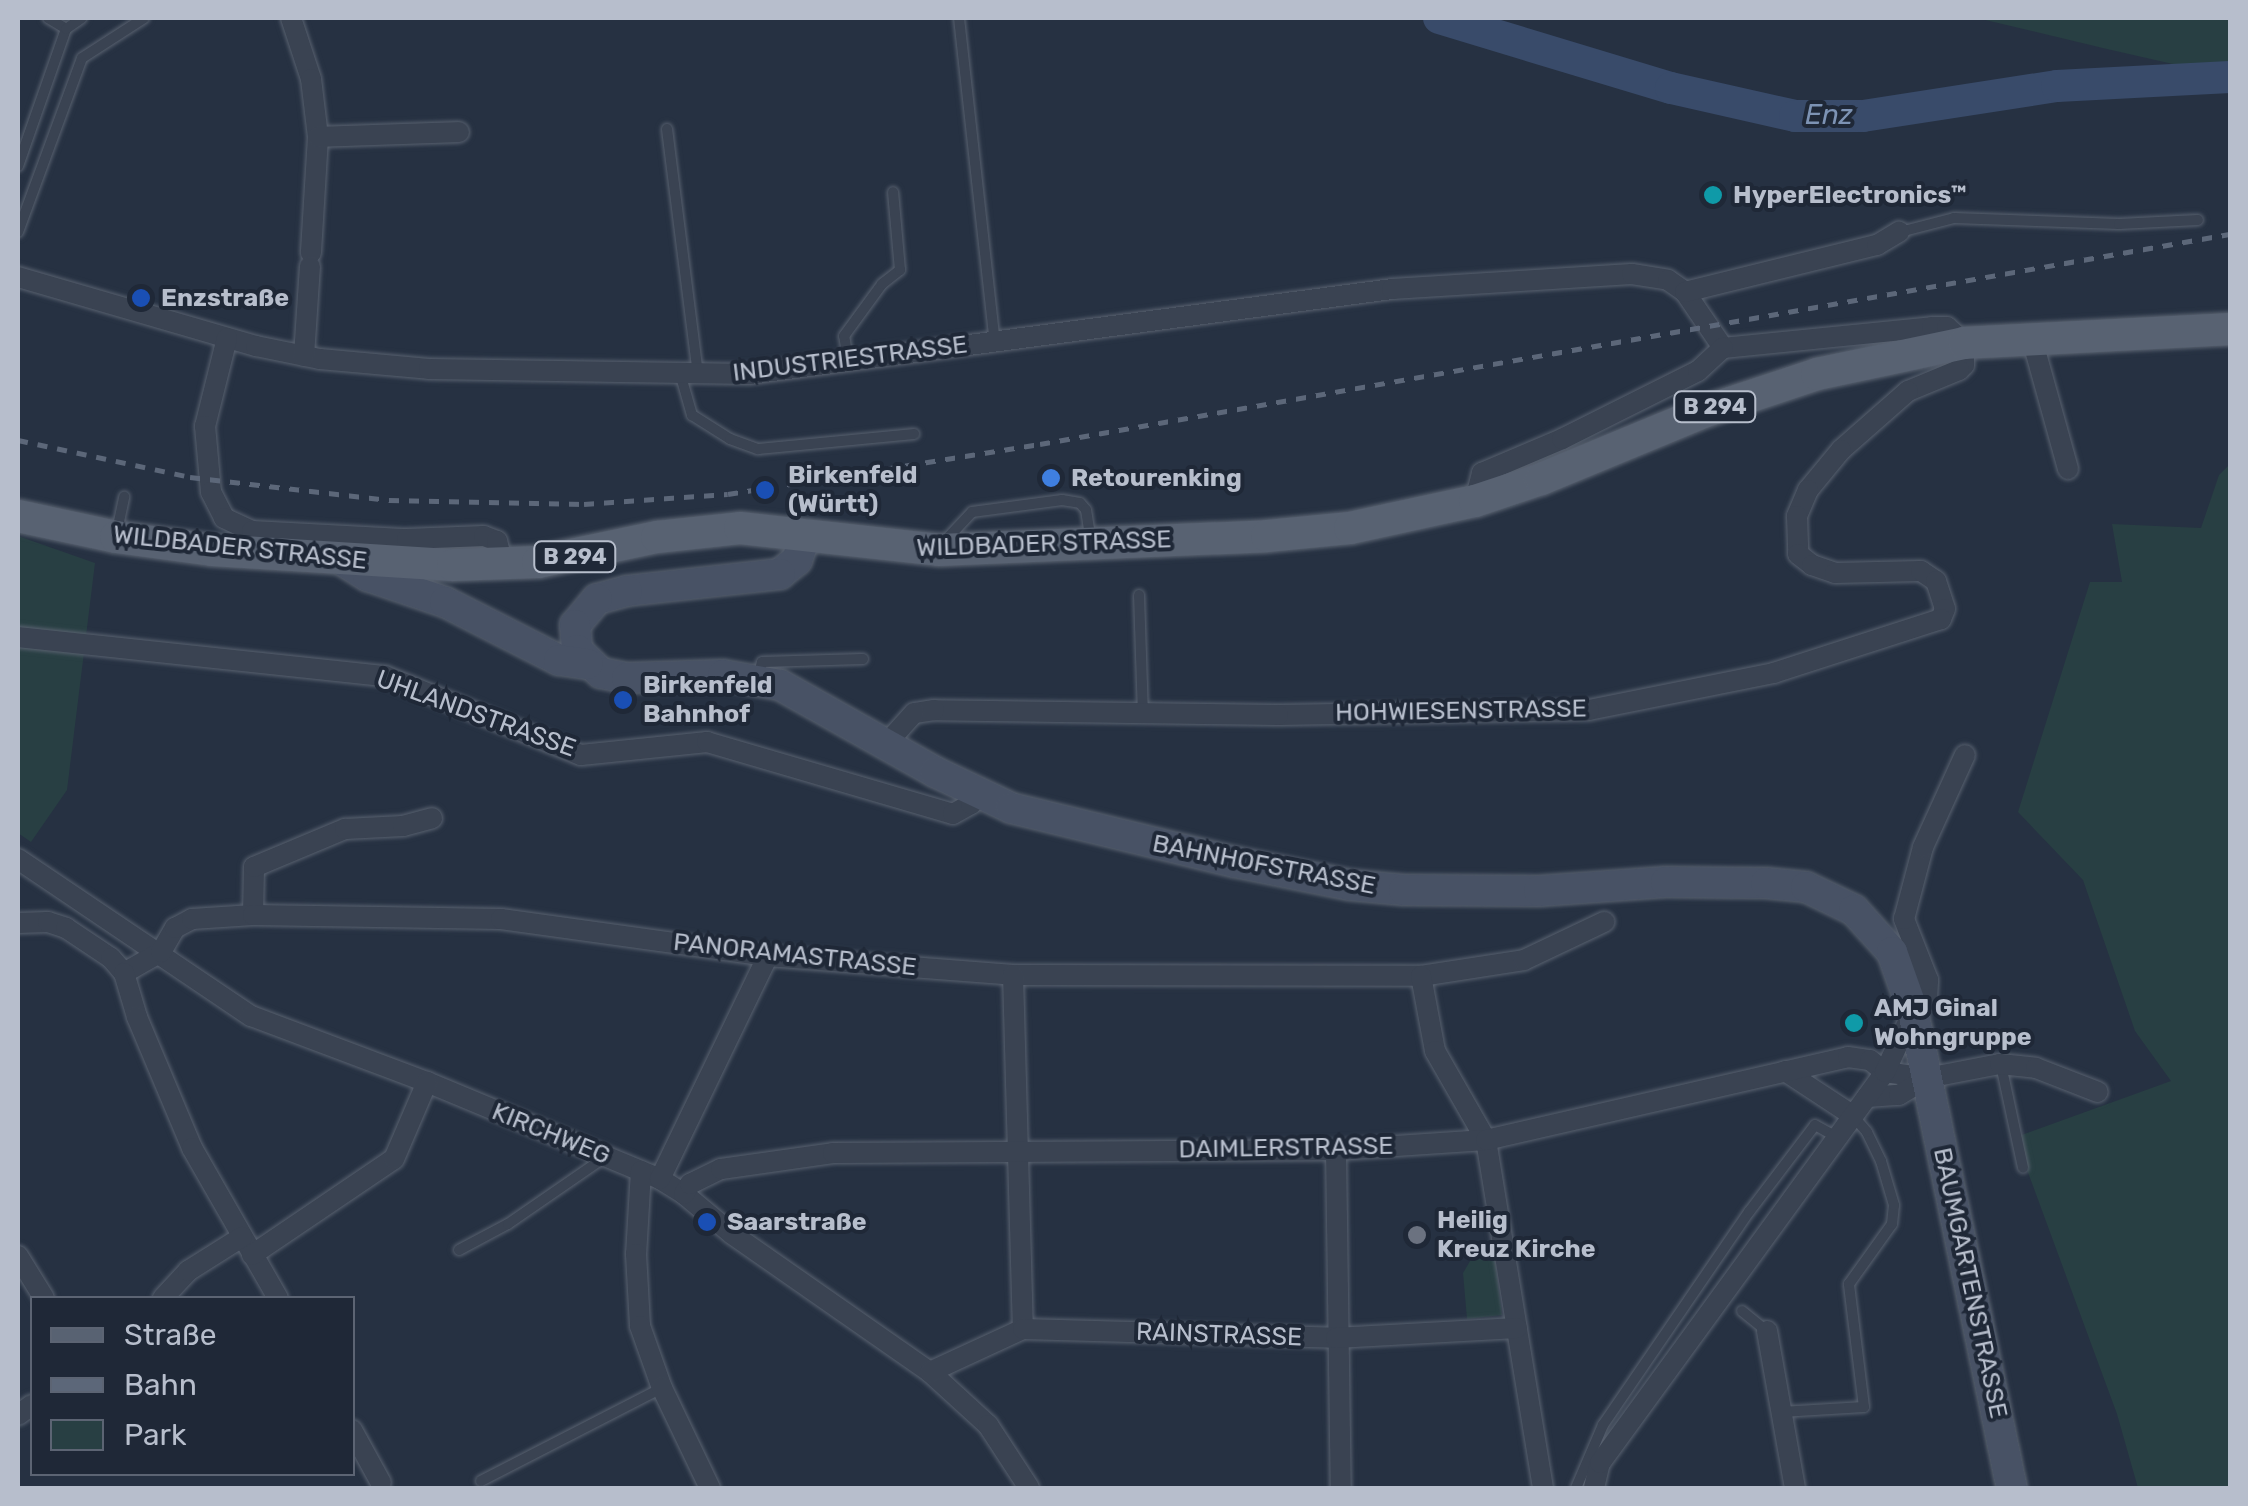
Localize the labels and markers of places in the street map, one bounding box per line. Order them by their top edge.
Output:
place label: HyperElectronics™ [1733,180,1967,210]
marker: HyperElectronics™ [1702,184,1724,206]
place label: Enzstraße [161,283,289,313]
marker: Enzstraße [130,287,152,309]
place label: Birkenfeld (Württ) [788,461,918,520]
place label: Retourenking [1071,463,1242,493]
marker: Retourenking [1040,467,1062,489]
marker: Birkenfeld (Württ) [752,477,778,503]
place label: Birkenfeld Bahnhof [643,671,773,730]
marker: Birkenfeld Bahnhof [612,689,634,711]
place label: AMJ Ginal Wohngruppe [1874,994,2032,1053]
marker: AMJ Ginal Wohngruppe [1843,1012,1865,1034]
place label: Heilig Kreuz Kirche [1437,1206,1596,1265]
place label: Saarstraße [727,1207,867,1237]
marker: Saarstraße [696,1211,718,1233]
marker: Heilig Kreuz Kirche [1406,1224,1428,1246]

